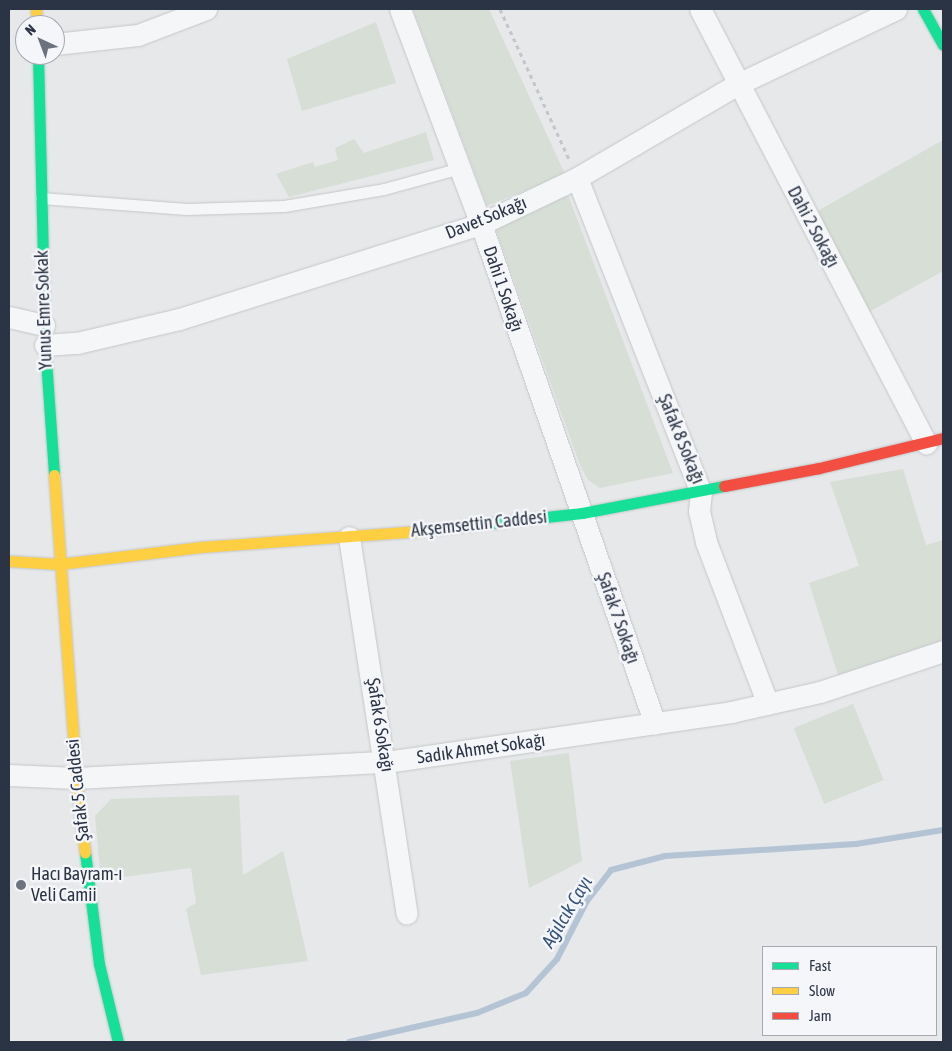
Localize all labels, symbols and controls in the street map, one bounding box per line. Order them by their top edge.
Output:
north arrow [15,15,65,65]
text: N [22,21,39,38]
street label: Dahi 2 Sokağı [783,183,843,271]
street label: Davet Sokağı [442,192,530,244]
street label: Dahi 1 Sokağı [478,243,528,335]
street label: Yunus Emre Sokak [31,250,57,370]
street label: Şafak 8 Sokağı [653,391,709,487]
street label: Akşemsettin Caddesi [410,506,548,542]
street label: Şafak 7 Sokağı [592,570,644,666]
street label: Şafak 6 Sokağı [362,677,398,773]
street label: Sadık Ahmet Sokağı [415,729,547,769]
street label: Şafak 5 Caddesi [62,738,94,842]
place label: Hacı Bayram-ı Veli Camii [31,864,122,906]
water label: Ağılcık Çayı [537,872,597,952]
marker: Hacı Bayram-ı Veli Camii [15,879,27,891]
legend [762,946,937,1036]
text: Fast [809,957,831,974]
text: Slow [809,982,835,999]
text: Jam [809,1007,832,1024]

